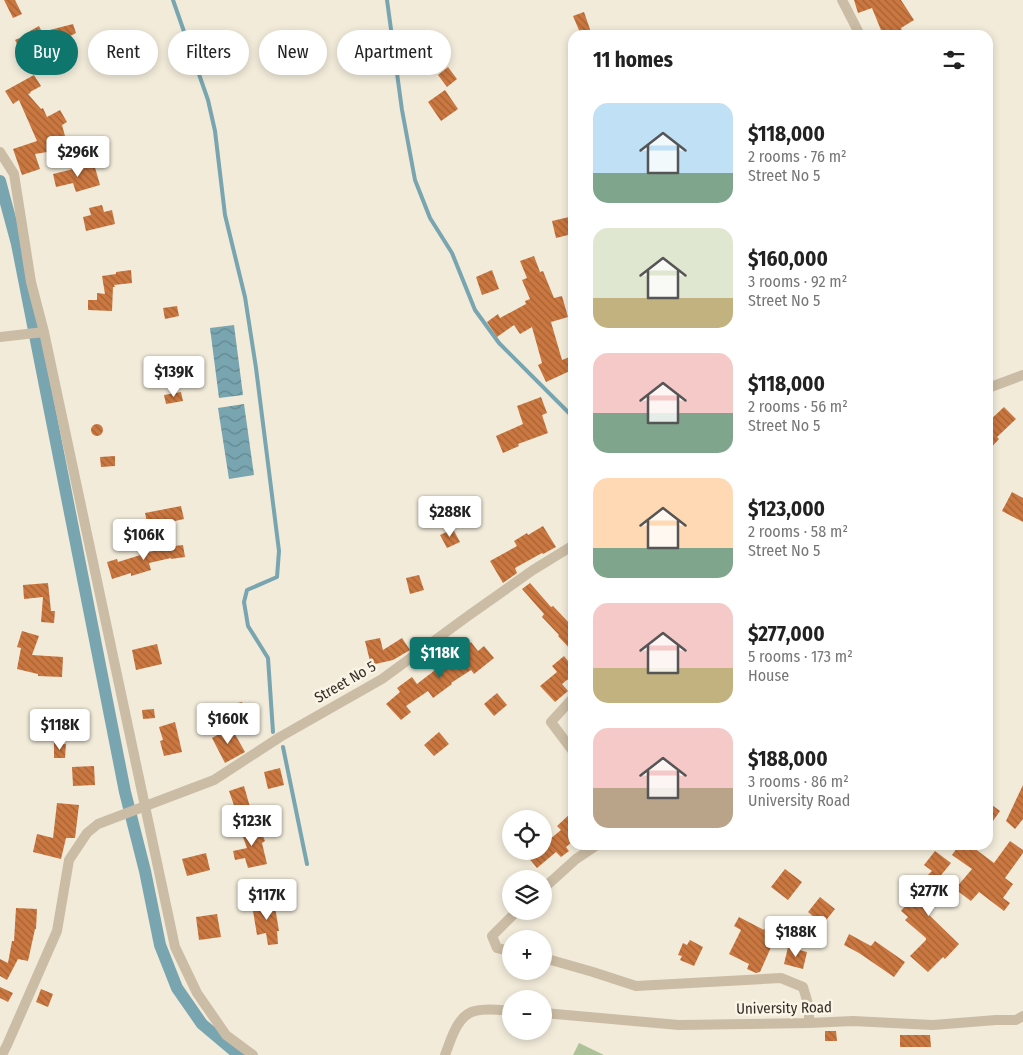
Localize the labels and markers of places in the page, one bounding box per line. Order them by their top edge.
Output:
pin: $296K [43,136,113,178]
pin: $139K [139,356,209,398]
pin: $288K [415,496,485,538]
pin: $106K [109,518,179,561]
pin: $118K [405,636,475,679]
pin: $160K [193,702,263,745]
pin: $118K [25,708,95,751]
pin: $123K [217,804,287,847]
pin: $277K [894,874,964,917]
pin: $117K [232,878,302,921]
pin: $188K [761,916,831,958]

